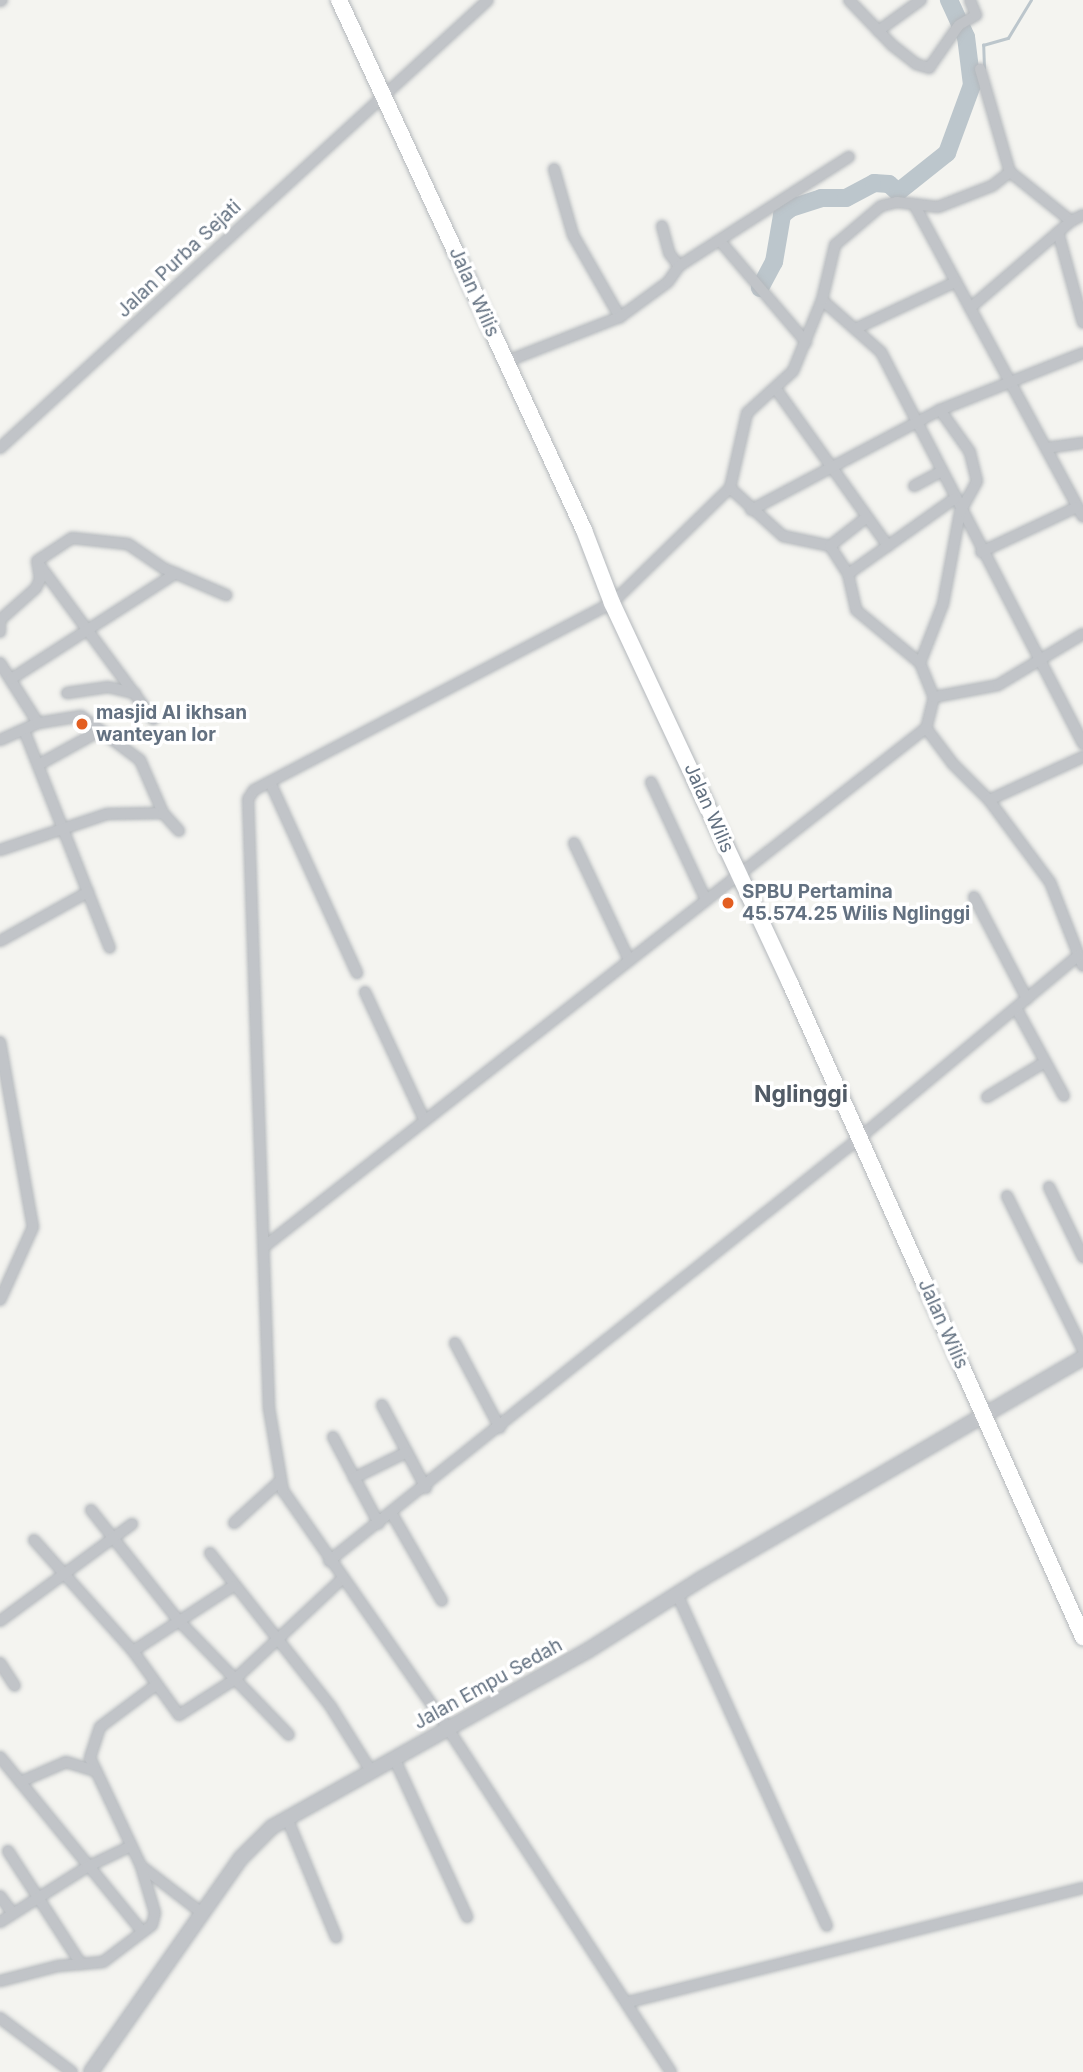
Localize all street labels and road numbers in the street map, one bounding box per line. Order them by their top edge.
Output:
street label: Jalan Purba Sejati [112,196,246,322]
street label: Jalan Wilis [444,244,504,340]
street label: Jalan Wilis [679,760,739,856]
street label: Jalan Wilis [913,1276,973,1372]
street label: Jalan Empu Sedah [410,1634,566,1734]

